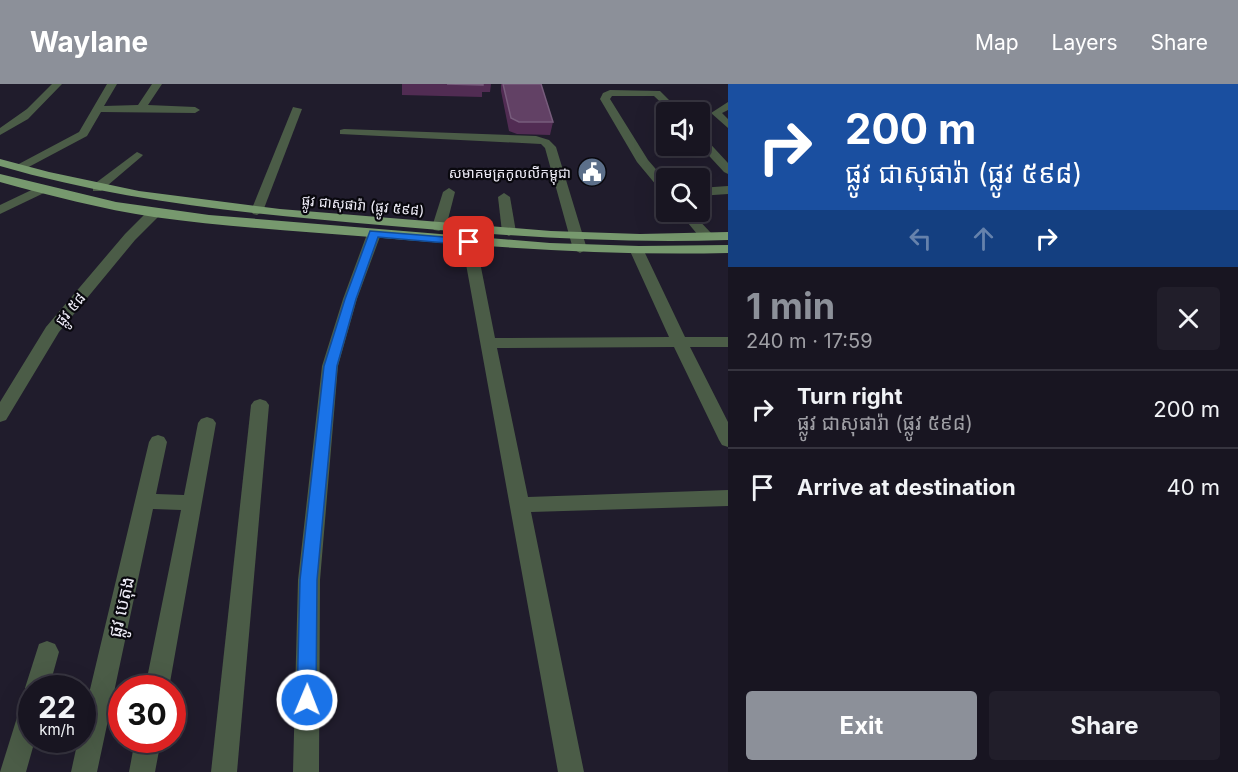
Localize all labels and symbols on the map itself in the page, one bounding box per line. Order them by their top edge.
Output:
public building icon: សមាគមត្រកូលលីកម្ពុជា [576,156,608,188]
place label: សមាគមត្រកូលលីកម្ពុជា [449,164,571,185]
street label: ផ្លូវ ជាសុផារ៉ា (ផ្លូវ ៥៩៨) [301,191,425,223]
pin [443,216,494,267]
street label: ផ្លូវ ៥៨ [51,288,93,332]
street label: ផ្លូវ បេតុង [104,575,144,641]
position arrow [275,668,339,732]
speed limit sign: 30 [108,675,186,753]

